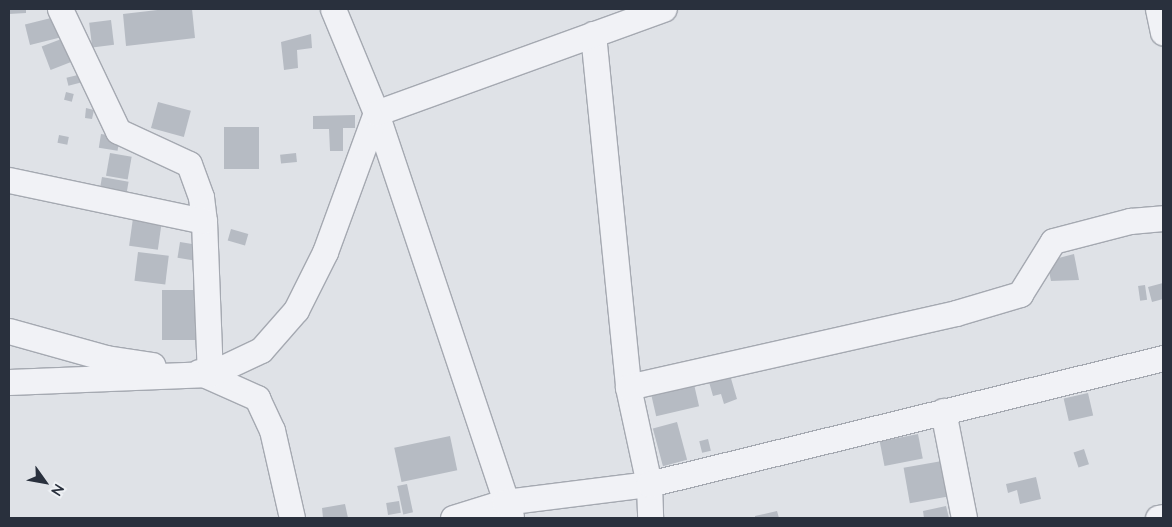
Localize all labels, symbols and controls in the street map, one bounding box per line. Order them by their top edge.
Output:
north arrow [20,457,70,507]
text: N [48,481,68,499]

